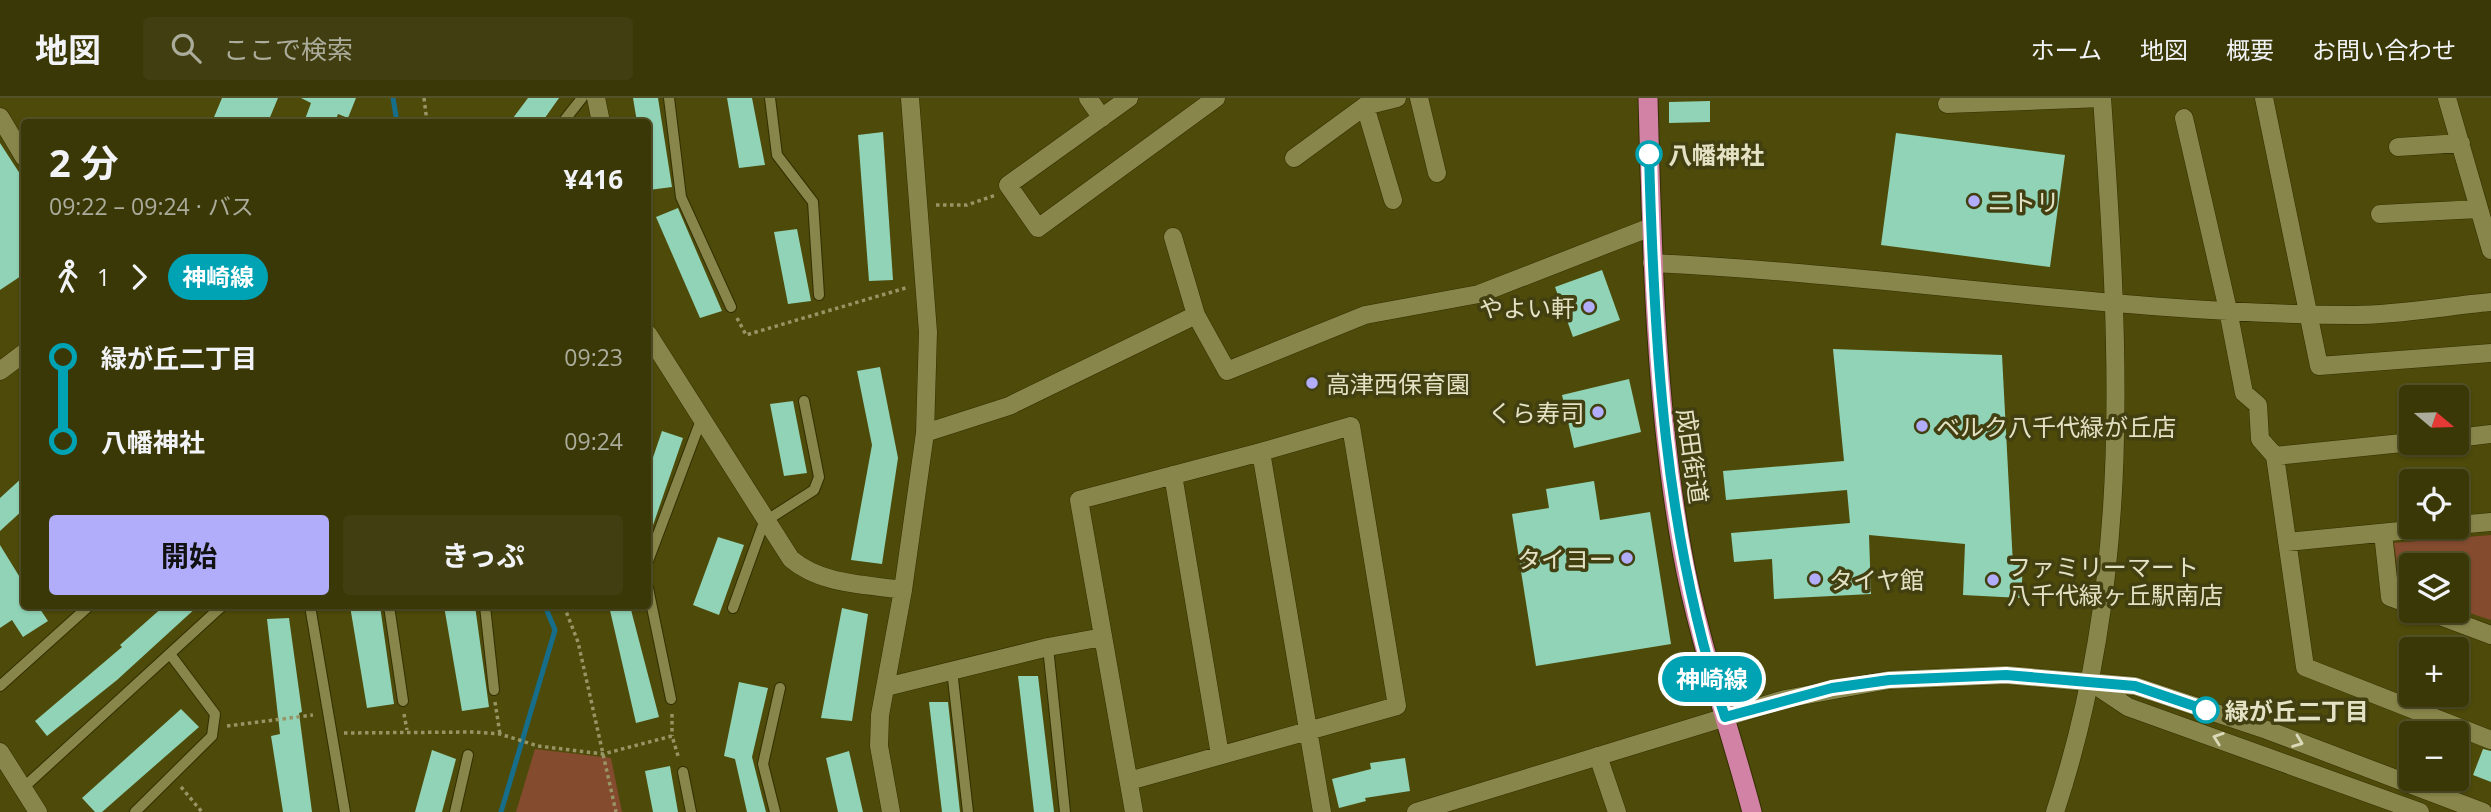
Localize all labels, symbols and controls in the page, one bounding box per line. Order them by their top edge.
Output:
search box [143,17,633,80]
text: 地図 [35,27,101,72]
icon: search [167,29,205,67]
text: ここで検索 [223,31,353,67]
text: ホーム [2031,33,2102,66]
text: 地図 [2140,33,2188,66]
text: 概要 [2226,33,2274,66]
text: お問い合わせ [2312,33,2456,66]
text: 2 分 [49,136,119,188]
place label: 八幡神社 [1668,138,1764,171]
marker: 八幡神社 [1636,141,1662,167]
text: ¥416 [564,161,623,197]
place label: ニトリ [1988,185,2060,218]
text: 09:22 – 09:24 · バス [49,190,254,222]
marker: ニトリ [1966,193,1982,209]
icon: walk [49,258,87,296]
icon: forward [120,258,158,296]
text: 神崎線 [182,260,254,293]
text: 1 [97,261,110,293]
place label: やよい軒 [1479,291,1575,324]
marker: やよい軒 [1581,299,1597,315]
text: 緑が丘二丁目 [101,340,257,376]
text: 09:23 [564,341,623,373]
place label: 高津西保育園 [1326,367,1470,400]
marker: 高津西保育園 [1304,375,1320,391]
north arrow [2399,385,2469,455]
map controls [2399,385,2469,791]
place label: くら寿司 [1488,396,1584,429]
marker: くら寿司 [1590,404,1606,420]
street label: 成田街道 [1670,406,1716,506]
place label: ベルク八千代緑が丘店 [1936,410,2176,443]
marker: ベルク八千代緑が丘店 [1914,418,1930,434]
text: 八幡神社 [101,424,205,460]
text: 09:24 [564,425,623,457]
button: locate [2399,469,2469,539]
button: 開始 [49,515,329,595]
button: きっぷ [343,515,623,595]
place label: タイヨー [1517,542,1613,575]
marker: タイヨー [1619,550,1635,566]
place label: ファミリーマート 八千代緑ヶ丘駅南店 [2007,550,2223,611]
button: layers [2399,553,2469,623]
place label: タイヤ館 [1829,563,1924,596]
marker: タイヤ館 [1807,571,1823,587]
marker: ファミリーマート 八千代緑ヶ丘駅南店 [1985,572,2001,588]
button: + [2399,637,2469,707]
line badge: 神崎線 [1672,656,1752,702]
text: 神崎線 [1676,662,1748,695]
place label: 緑が丘二丁目 [2225,694,2369,727]
marker: 緑が丘二丁目 [2193,697,2219,723]
button: − [2399,721,2469,791]
one-way arrow [2212,732,2224,746]
one-way arrow [2291,733,2303,747]

